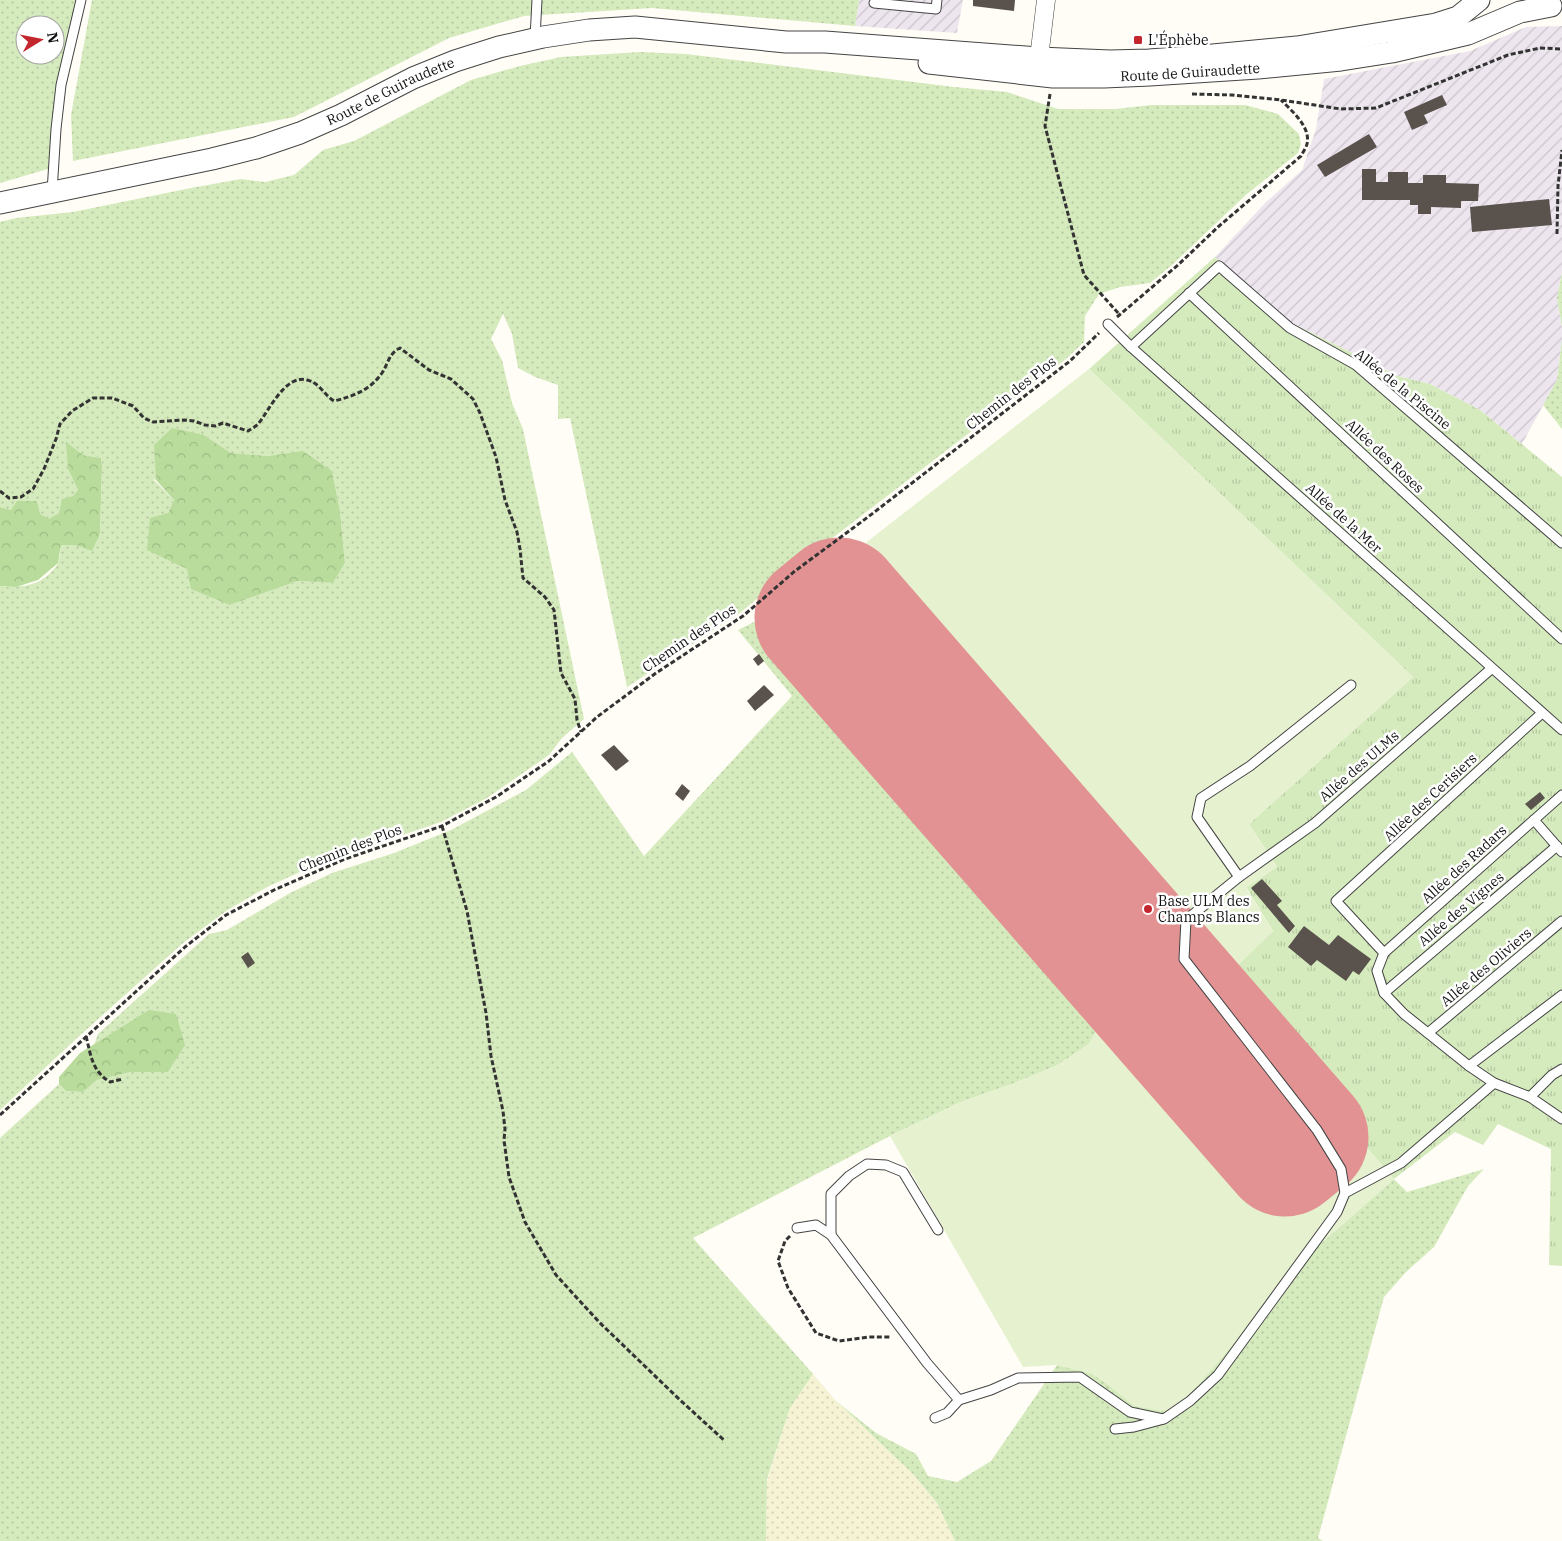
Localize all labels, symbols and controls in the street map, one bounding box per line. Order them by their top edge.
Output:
north arrow [15,15,65,65]
place label: L'Éphèbe [1148,30,1209,49]
text: N [43,31,63,45]
marker: L'Éphèbe [1132,34,1144,46]
street label: Route de Guiraudette [324,53,457,129]
street label: Route de Guiraudette [1120,59,1260,85]
street label: Allée de la Piscine [1351,345,1455,433]
street label: Chemin des Plos [962,352,1060,434]
street label: Allée des Roses [1342,415,1428,497]
street label: Allée de la Mer [1302,479,1386,557]
street label: Chemin des Plos [639,600,739,676]
street label: Allée des ULMs [1315,726,1403,806]
street label: Allée des Cerisiers [1380,749,1481,845]
street label: Chemin des Plos [296,820,404,876]
street label: Allée des Radars [1418,821,1510,907]
street label: Allée des Vignes [1414,868,1508,950]
place label: Base ULM des Champs Blancs [1158,892,1260,926]
marker: Base ULM des Champs Blancs [1142,903,1154,915]
street label: Allée des Oliviers [1437,924,1535,1010]

